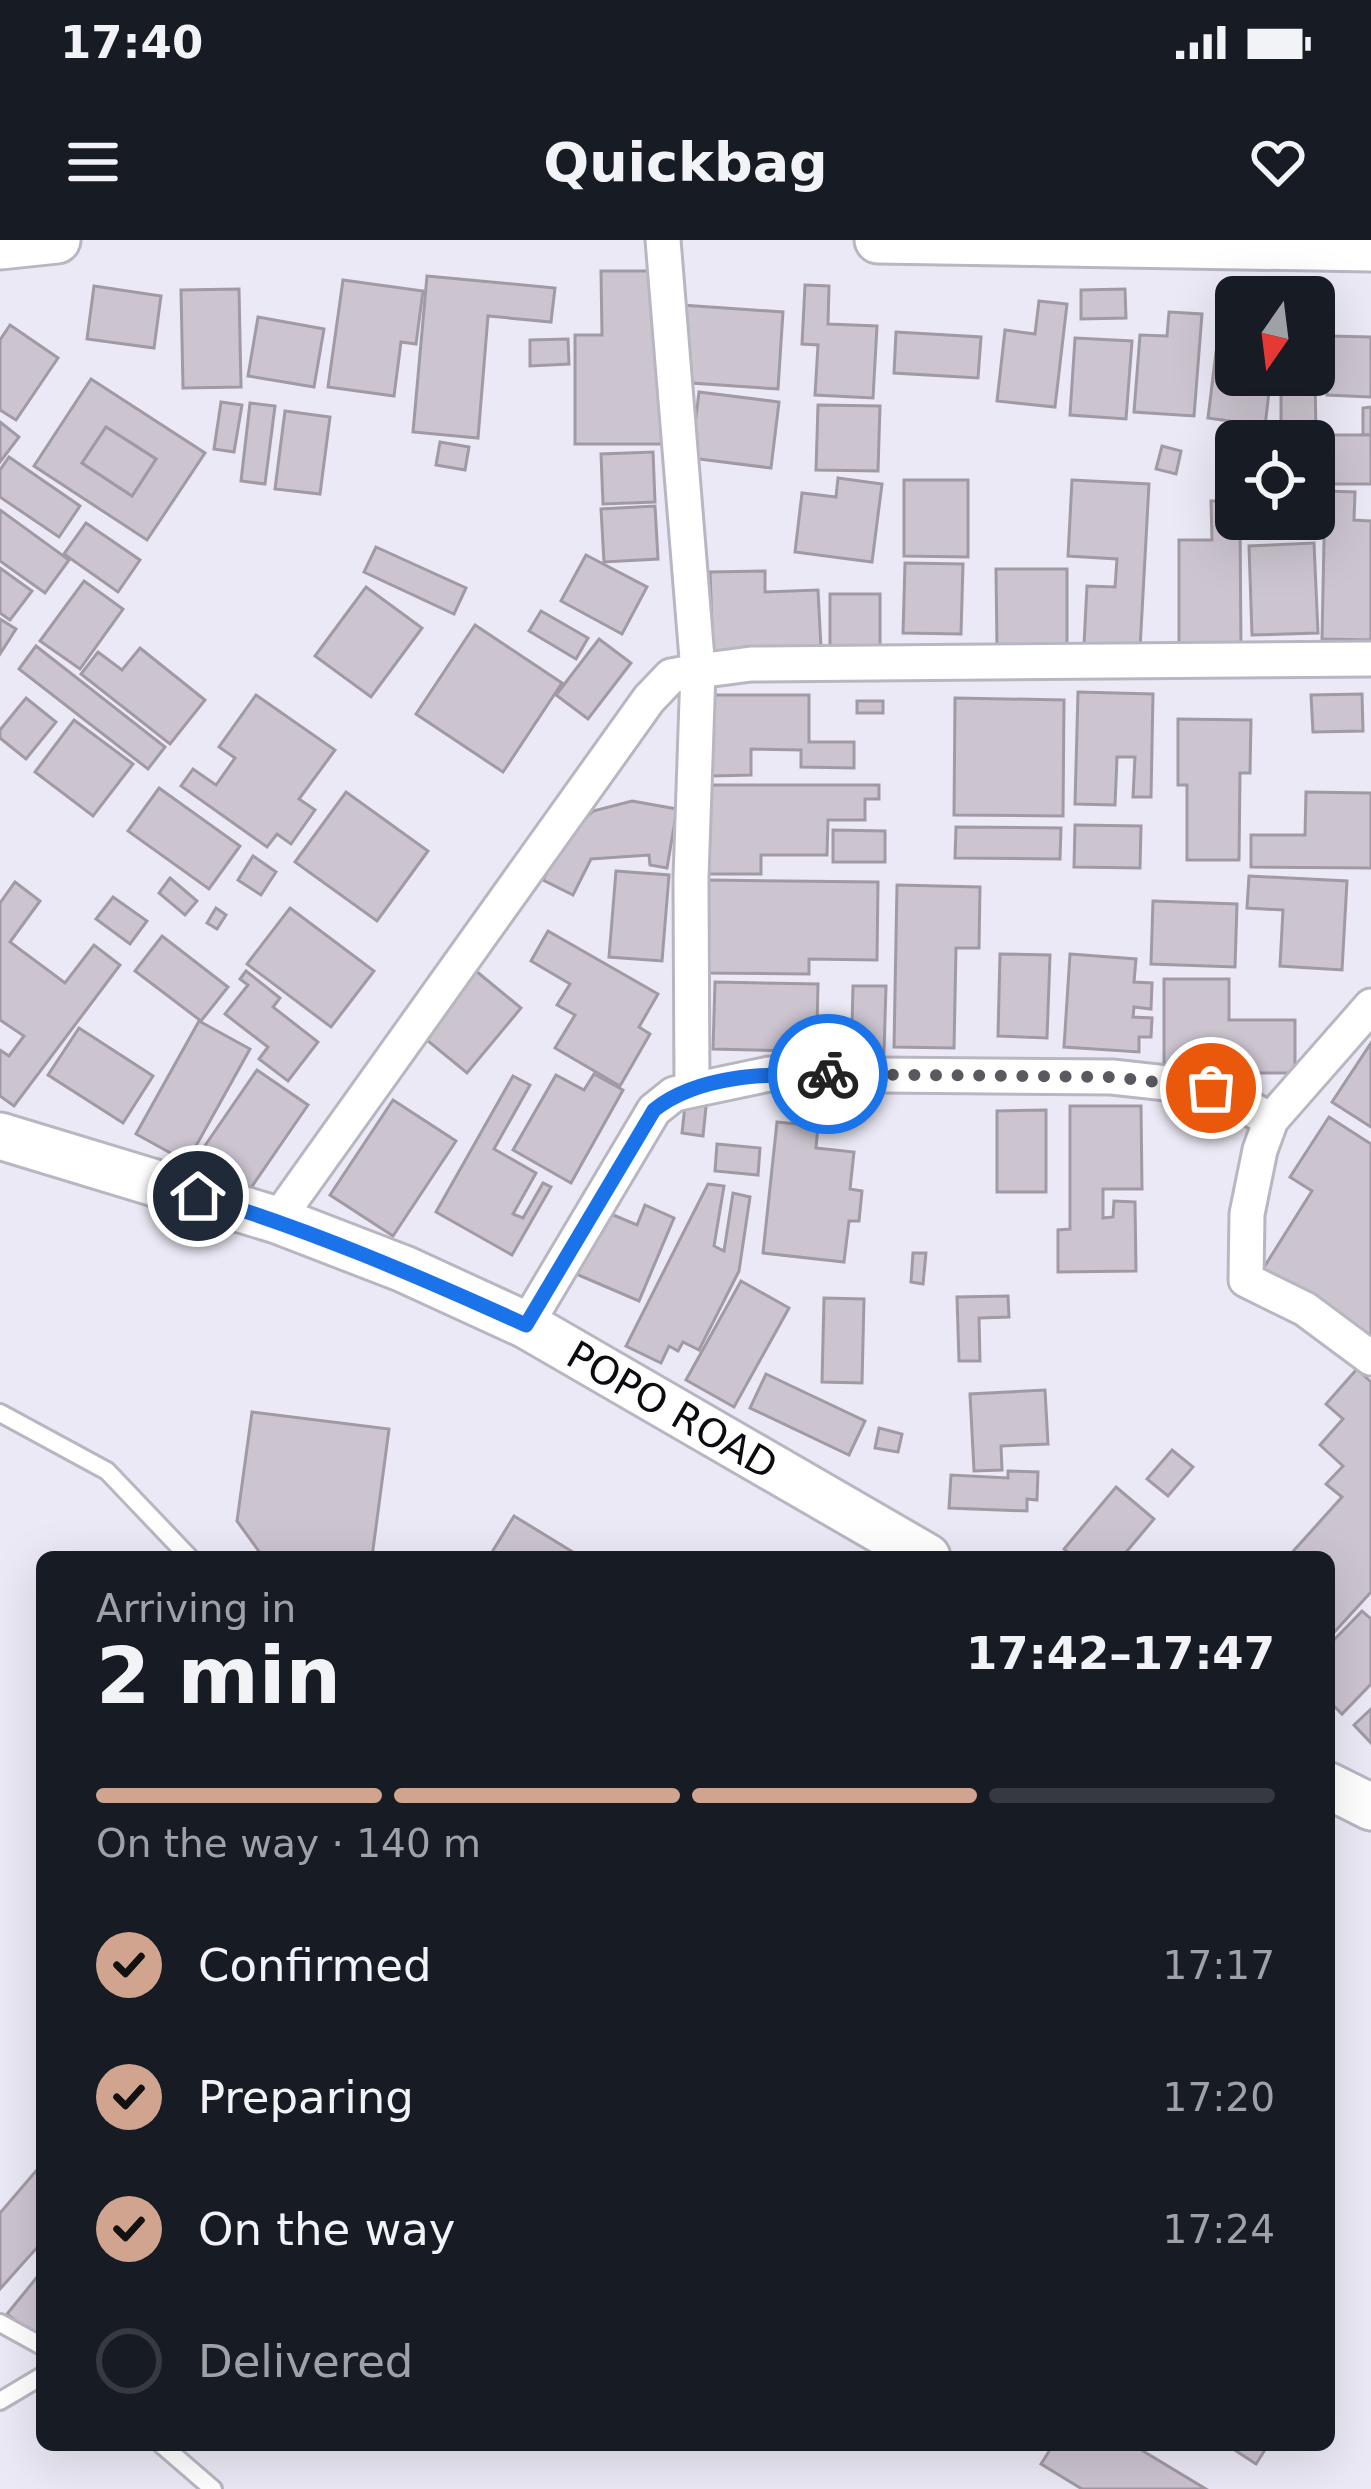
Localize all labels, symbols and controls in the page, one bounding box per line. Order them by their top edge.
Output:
text: 17:40 [60,16,203,69]
icon: menu [60,129,126,195]
icon: heart [1245,129,1311,195]
text: Quickbag [543,131,828,194]
north arrow [1215,276,1335,396]
map controls [1215,276,1335,540]
button: locate [1215,420,1335,540]
courier [768,1014,888,1134]
pin [1160,1037,1262,1139]
icon: bike [795,1041,861,1107]
icon: bag [1178,1055,1244,1121]
pin [147,1145,249,1247]
icon: home [165,1163,231,1229]
street label: POPO ROAD [559,1332,785,1488]
text: Arriving in [96,1586,296,1631]
text: 17:42–17:47 [966,1627,1275,1680]
text: 2 min [96,1631,341,1721]
text: On the way · 140 m [96,1821,481,1866]
icon: check [96,1932,162,1998]
text: Confirmed [198,1939,432,1992]
text: 17:17 [1163,1943,1275,1988]
icon: check [96,2064,162,2130]
text: Preparing [198,2071,414,2124]
text: 17:20 [1163,2075,1275,2120]
icon: check [96,2196,162,2262]
text: On the way [198,2203,455,2256]
text: 17:24 [1163,2207,1275,2252]
text: Delivered [198,2335,413,2388]

